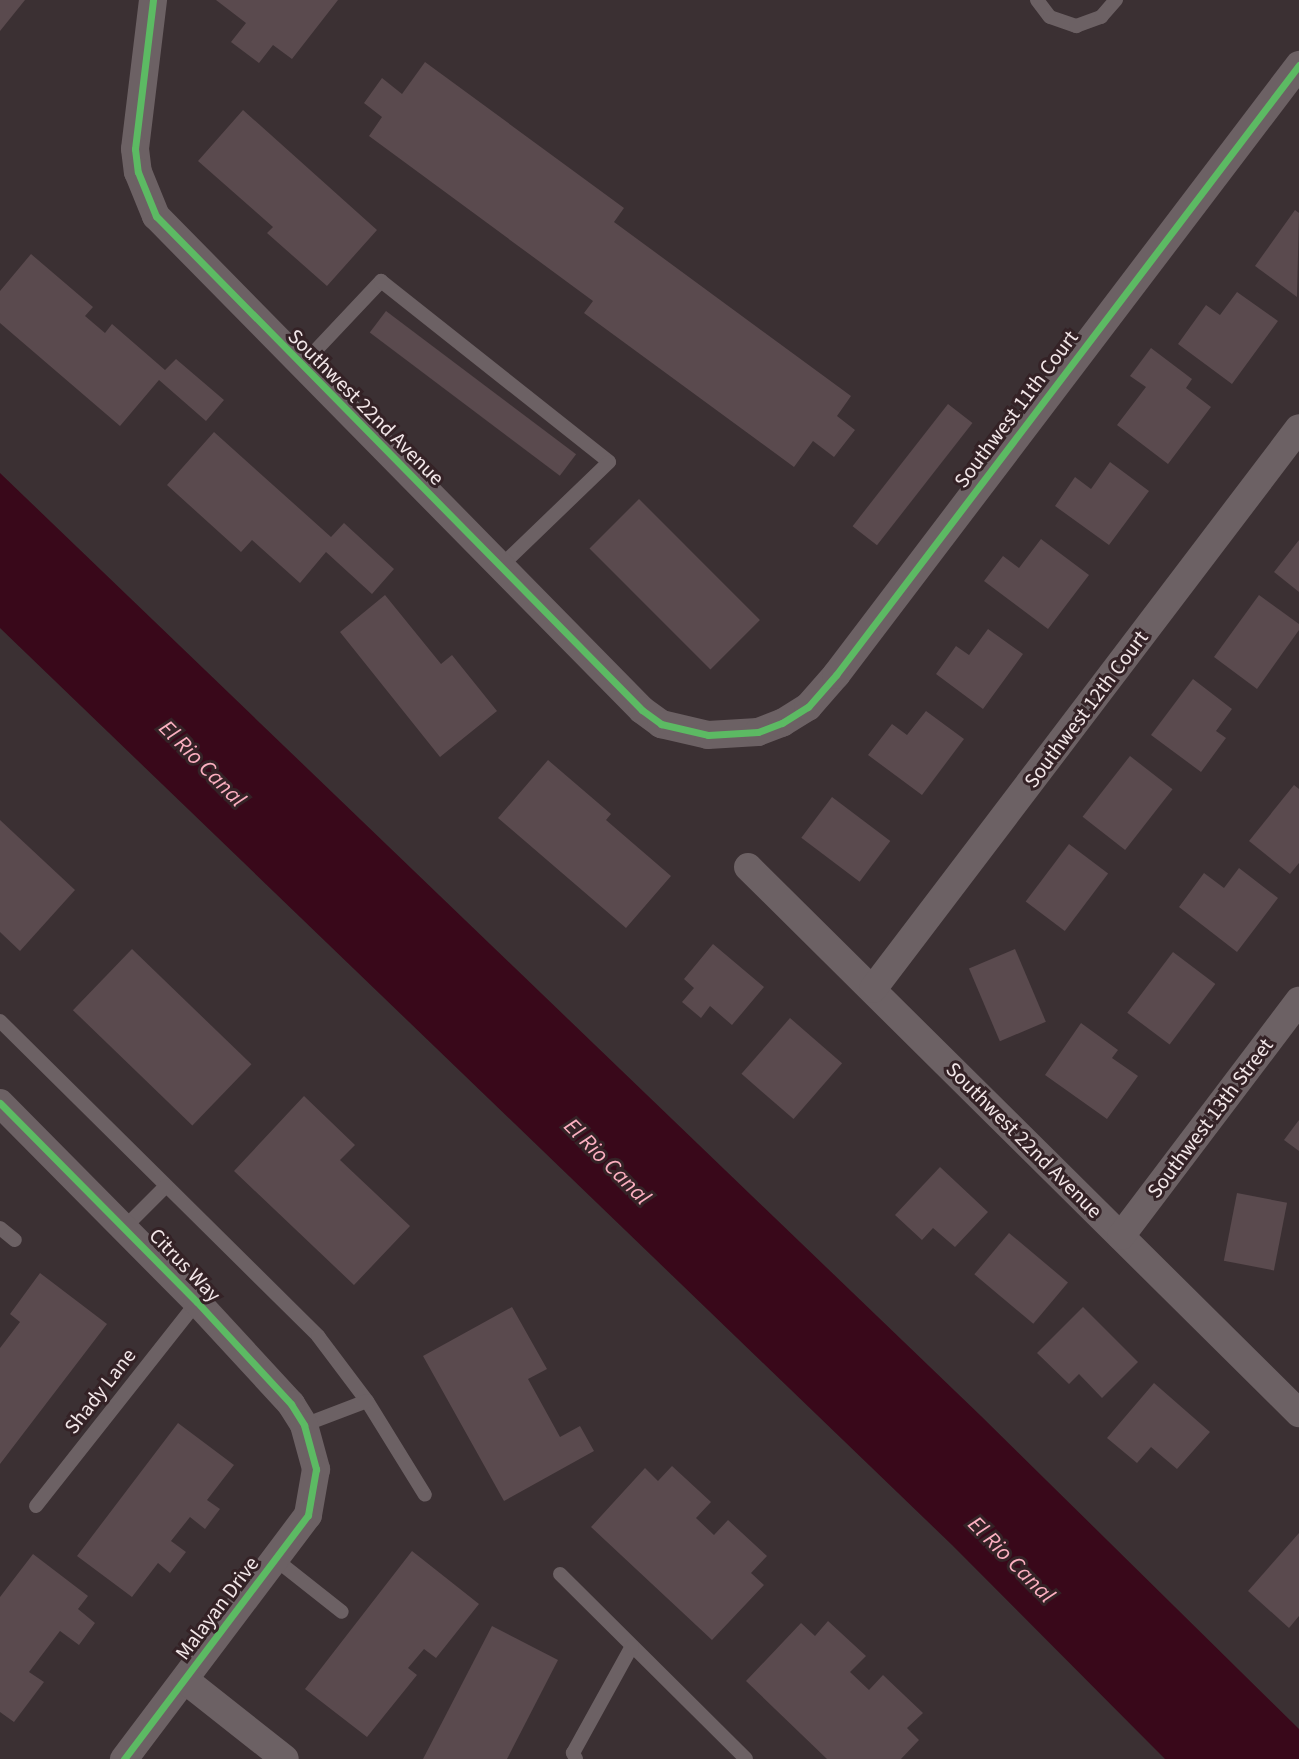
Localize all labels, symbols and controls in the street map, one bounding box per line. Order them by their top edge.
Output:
street label: Southwest 22nd Avenue [283,324,449,490]
street label: Southwest 11th Court [949,325,1083,493]
street label: Southwest 12th Court [1019,625,1153,793]
water label: El Rio Canal [153,715,251,813]
street label: Southwest 13th Street [1142,1033,1278,1203]
street label: Southwest 22nd Avenue [941,1057,1107,1223]
water label: El Rio Canal [558,1113,656,1211]
street label: Citrus Way [144,1223,226,1307]
street label: Shady Lane [59,1343,141,1439]
water label: El Rio Canal [962,1511,1060,1609]
street label: Malayan Drive [170,1551,264,1665]

